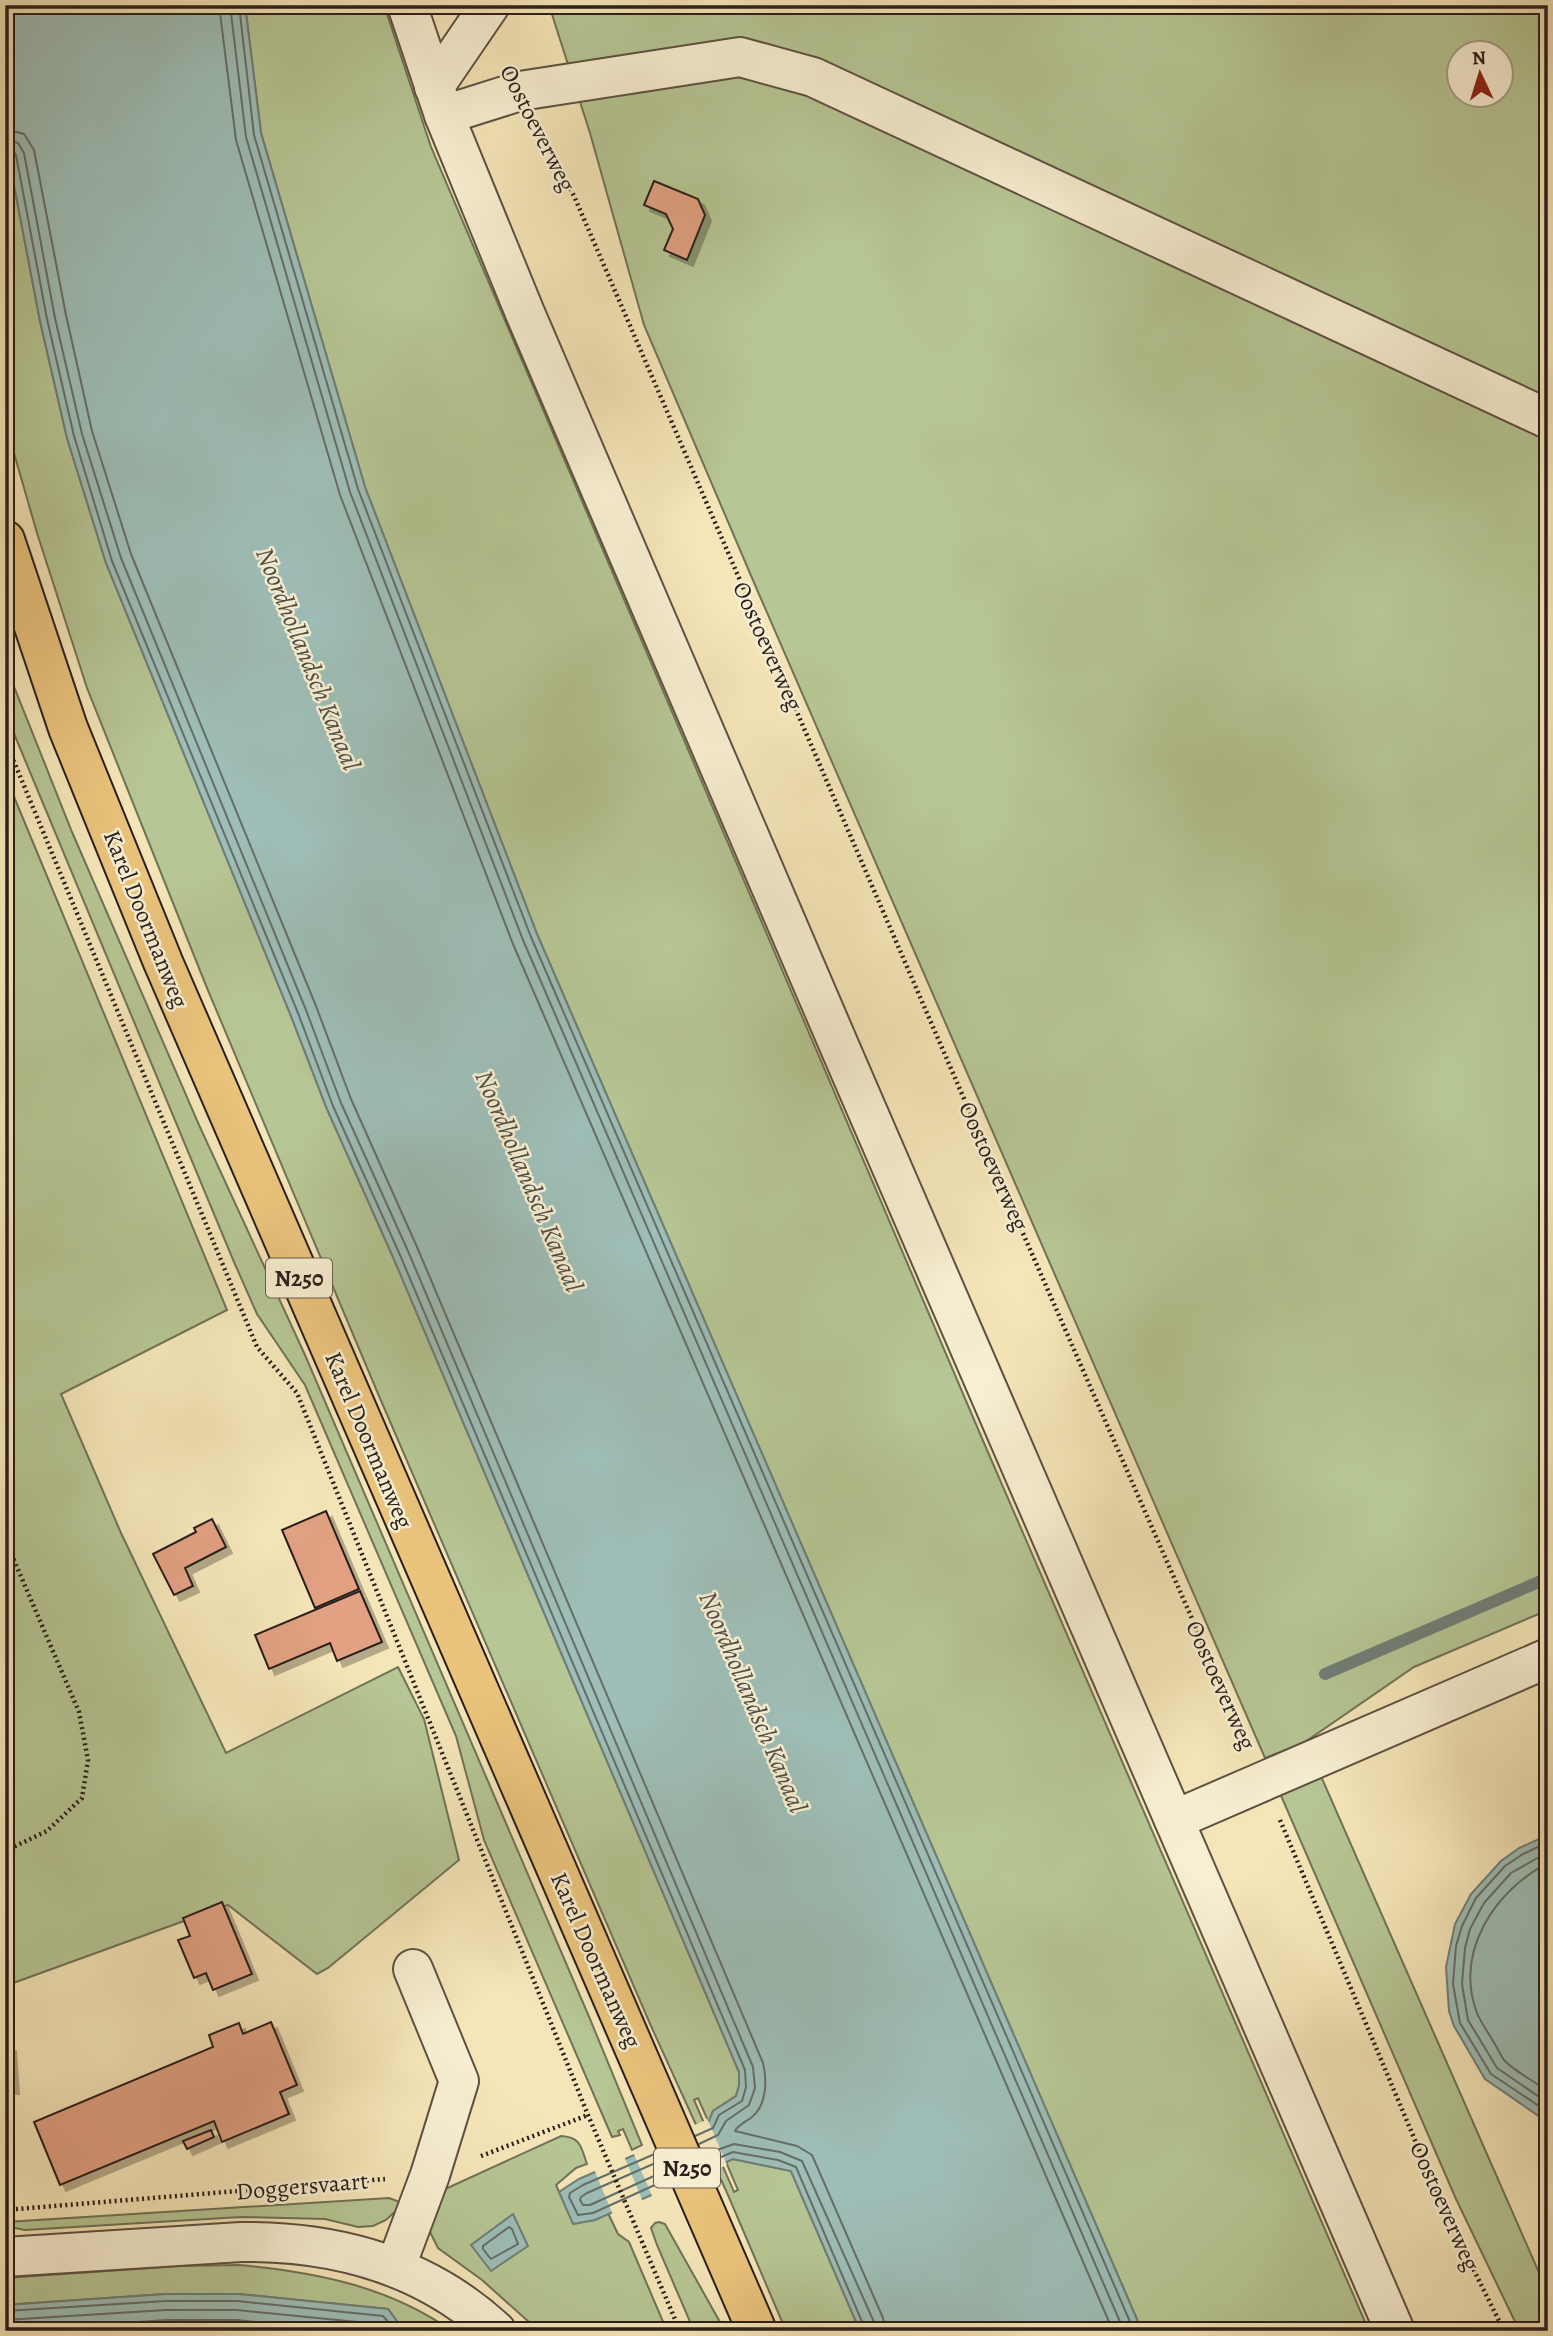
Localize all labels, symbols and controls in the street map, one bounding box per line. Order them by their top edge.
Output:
north arrow [1444,38,1514,108]
text: N [1471,45,1487,71]
street label: Oostoeverweg [492,59,584,197]
water label: Noordhollandsch Kanaal [247,542,369,776]
street label: Oostoeverweg [725,576,811,716]
street label: Karel Doormanweg [96,825,196,1013]
water label: Noordhollandsch Kanaal [466,1065,592,1298]
street label: Oostoeverweg [951,1096,1037,1236]
road number: N250 [266,1259,332,1298]
street label: Karel Doormanweg [317,1347,421,1533]
water label: Noordhollandsch Kanaal [690,1586,816,1819]
street label: Oostoeverweg [1178,1615,1264,1755]
street label: Karel Doormanweg [543,1867,649,2053]
street label: Oostoeverweg [1402,2136,1488,2276]
road number: N250 [654,2148,720,2188]
street label: Doggersvaart [235,2164,369,2208]

